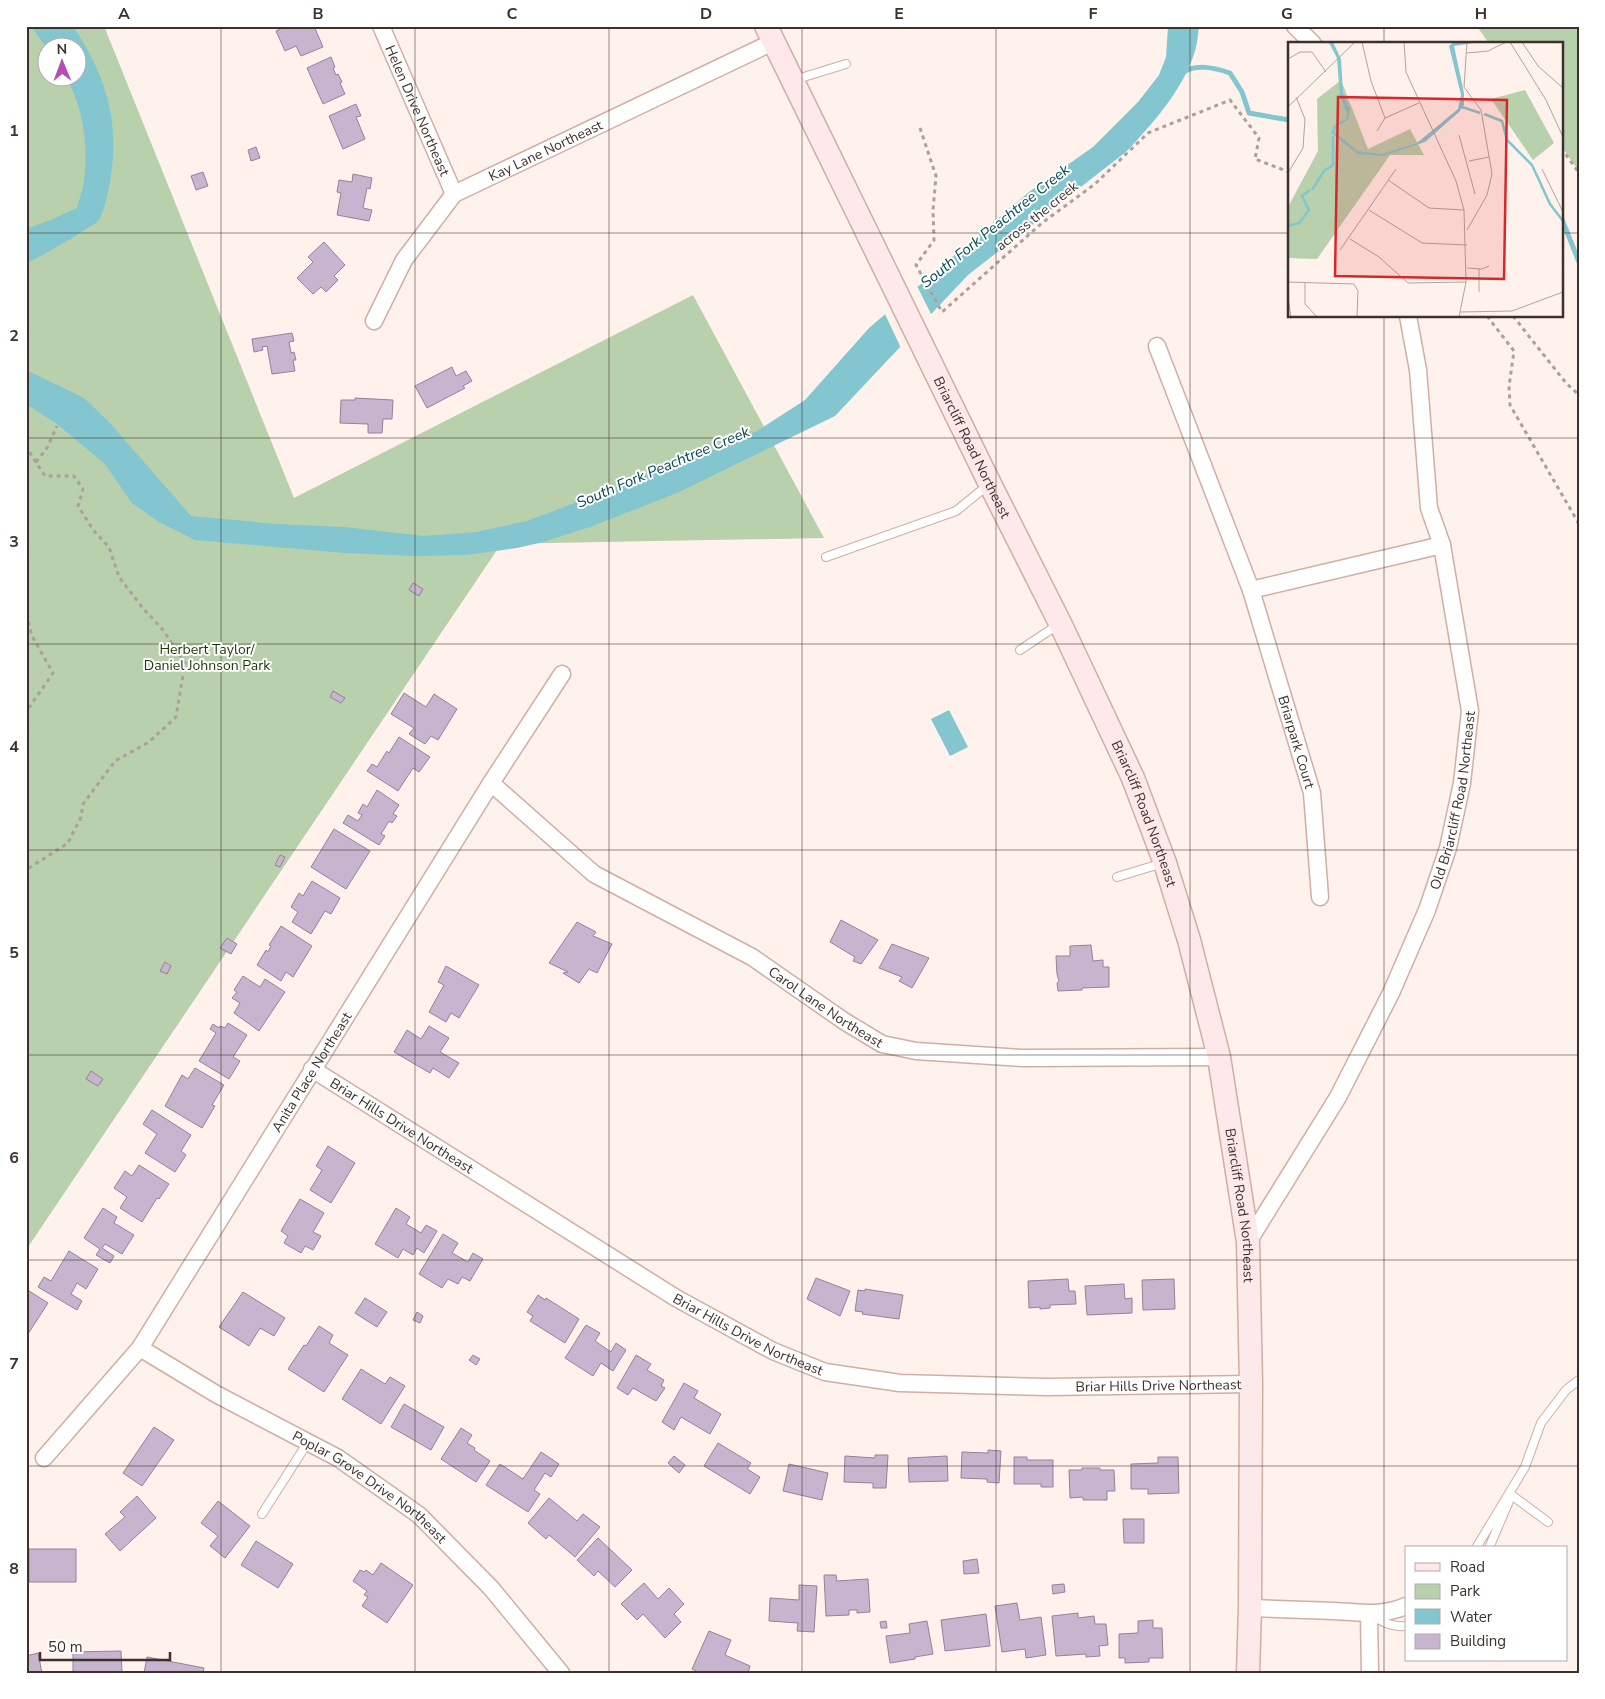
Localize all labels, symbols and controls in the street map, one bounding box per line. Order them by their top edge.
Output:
text: A [118,3,130,25]
text: B [312,3,324,25]
text: C [507,3,518,25]
text: D [700,3,712,25]
text: E [894,3,904,25]
text: F [1089,3,1098,25]
text: G [1281,3,1293,25]
text: H [1475,3,1487,25]
north arrow [38,38,88,88]
text: N [56,40,67,59]
street label: Helen Drive Northeast [381,42,454,179]
inset map [1288,42,1562,318]
street label: Kay Lane Northeast [485,115,605,186]
text: 1 [9,120,19,142]
water label: South Fork Peachtree Creek [916,159,1074,292]
street label: across the creek [992,176,1083,255]
text: 2 [9,325,19,347]
street label: Briarcliff Road Northeast [929,373,1015,521]
water label: South Fork Peachtree Creek [573,421,753,513]
text: 3 [9,531,19,553]
park label: Herbert Taylor/ Daniel Johnson Park [144,640,271,675]
street label: Briarpark Court [1274,693,1320,791]
street label: Old Briarcliff Road Northeast [1425,710,1479,892]
text: 4 [9,736,19,758]
street label: Briarcliff Road Northeast [1107,737,1181,889]
text: 5 [9,942,19,964]
street label: Carol Lane Northeast [765,962,887,1052]
street label: Anita Place Northeast [267,1008,356,1136]
street label: Briar Hills Drive Northeast [326,1073,477,1178]
street label: Briarcliff Road Northeast [1221,1127,1258,1283]
text: 6 [9,1147,19,1169]
street label: Briar Hills Drive Northeast [670,1289,826,1380]
text: 7 [9,1353,19,1375]
street label: Briar Hills Drive Northeast [1075,1375,1242,1396]
street label: Poplar Grove Drive Northeast [289,1426,451,1547]
legend [1405,1546,1568,1662]
text: Road [1450,1557,1485,1577]
text: 8 [9,1558,19,1580]
text: Park [1450,1581,1480,1601]
text: Water [1450,1607,1493,1627]
scale bar [40,1629,170,1661]
text: Building [1450,1631,1506,1651]
text: 50 m [48,1637,83,1657]

